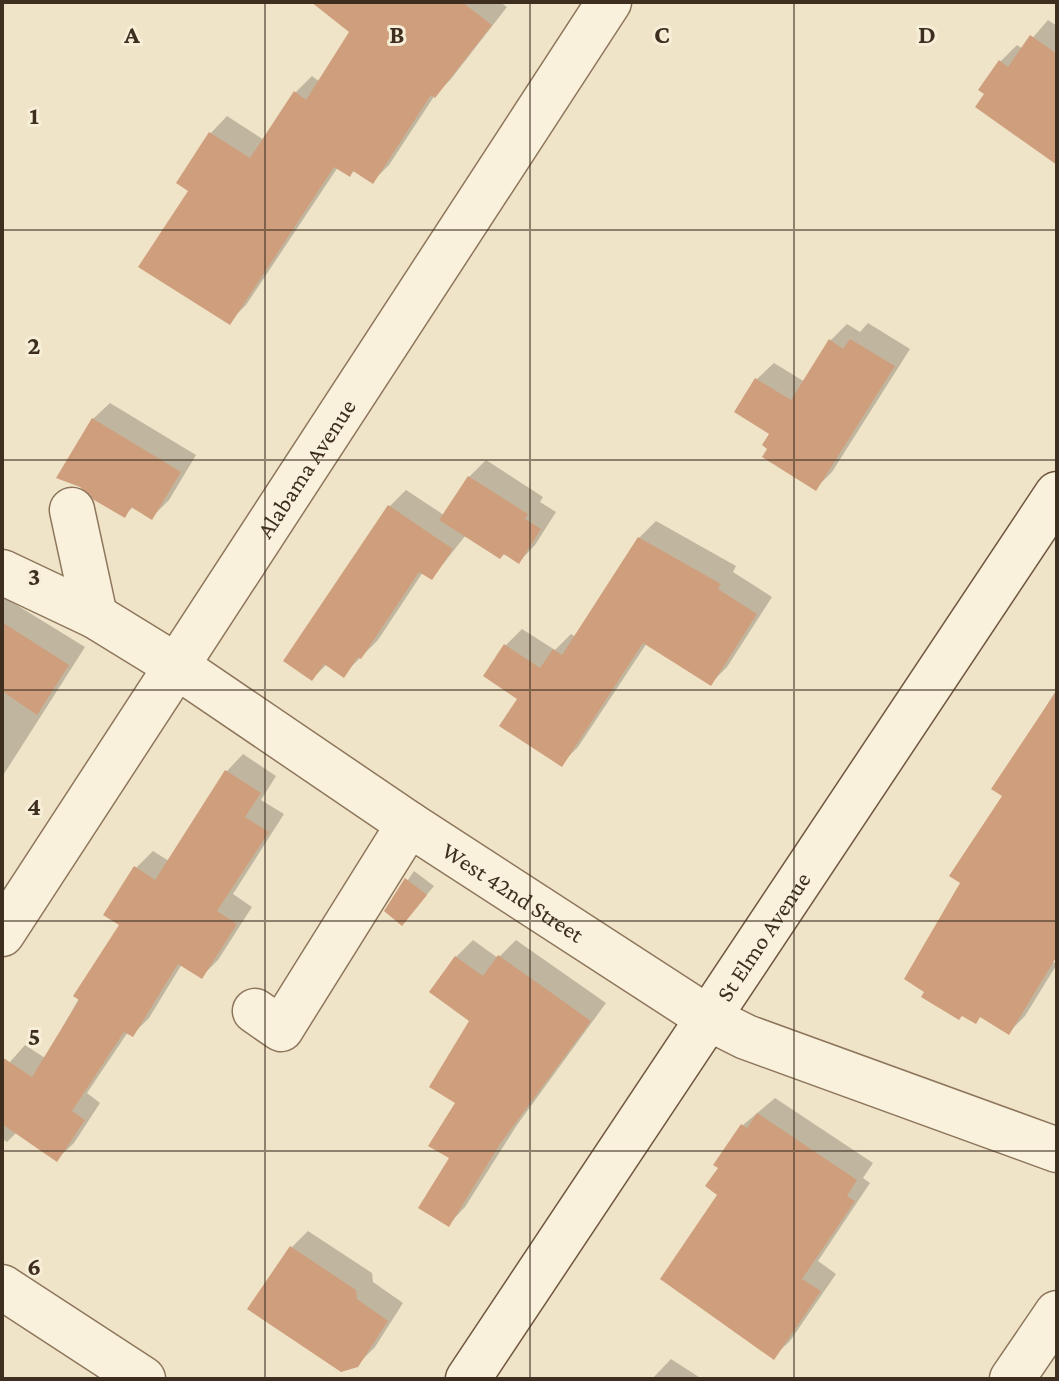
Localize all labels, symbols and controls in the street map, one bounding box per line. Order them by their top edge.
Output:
text: A [123,20,140,49]
text: B [389,20,405,49]
text: C [654,20,670,49]
text: D [918,20,936,49]
text: 1 [29,101,39,130]
text: 2 [27,331,41,360]
street label: Alabama Avenue [250,394,360,543]
text: 3 [28,562,40,591]
text: 4 [27,792,41,821]
street label: West 42nd Street [438,836,590,948]
street label: St Elmo Avenue [710,866,815,1006]
text: 5 [28,1022,40,1051]
text: 6 [27,1252,41,1281]

